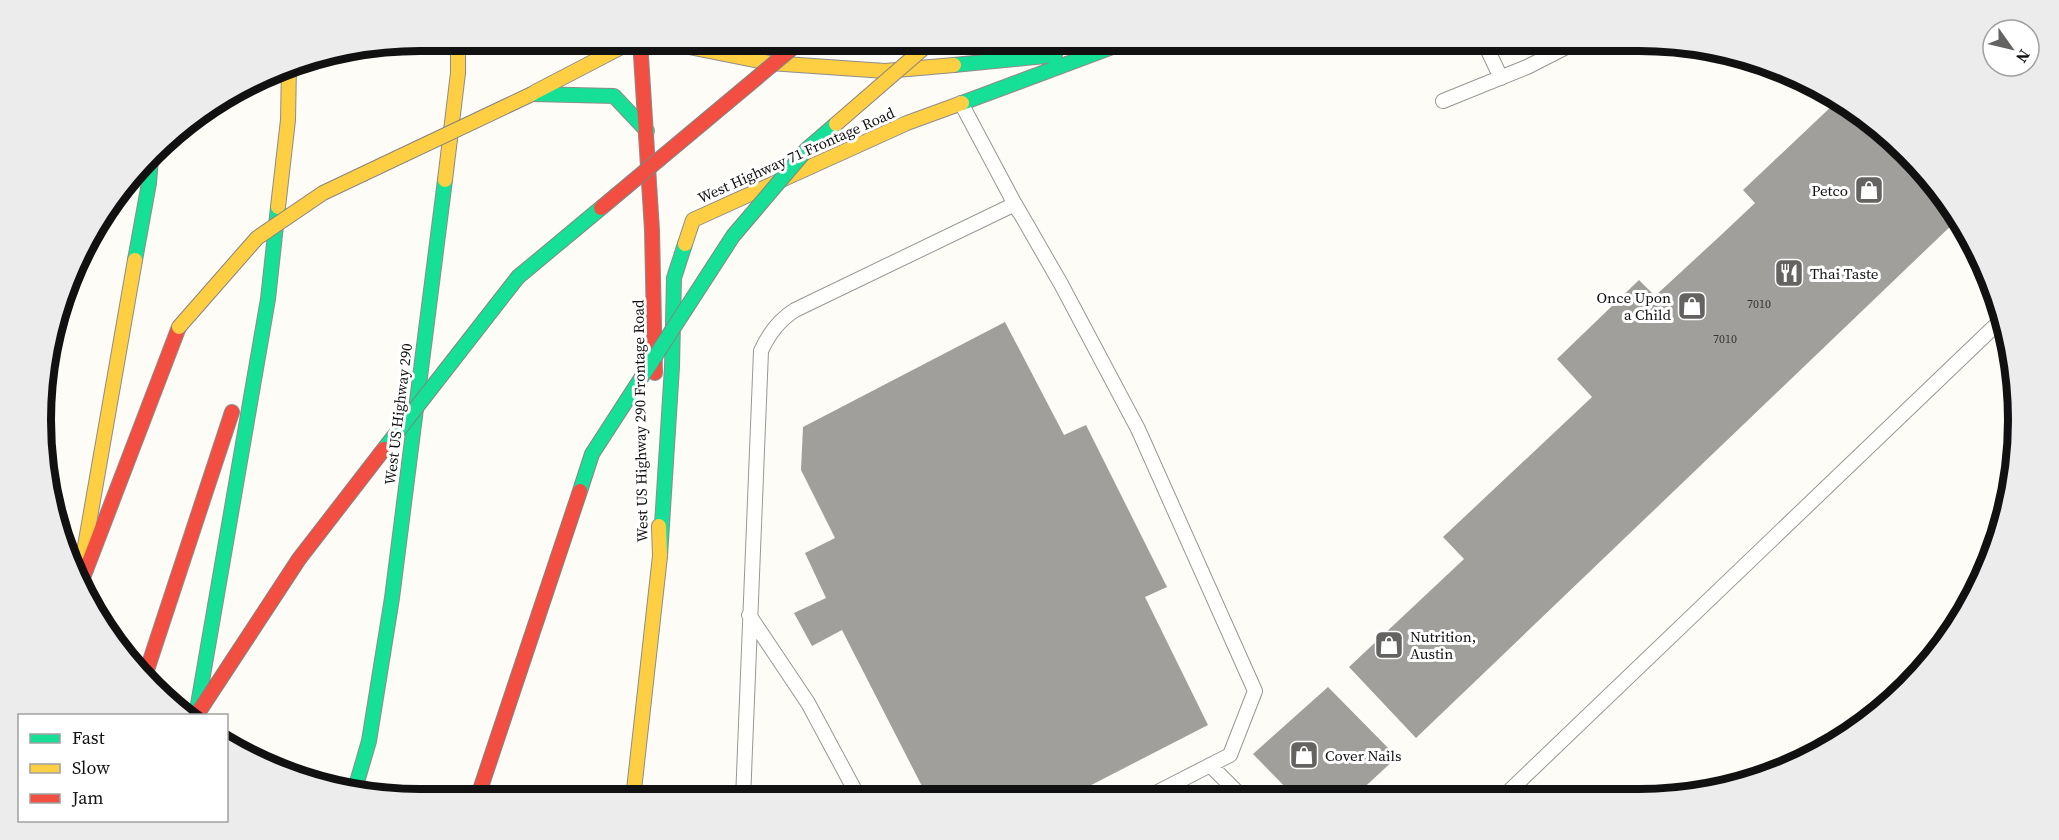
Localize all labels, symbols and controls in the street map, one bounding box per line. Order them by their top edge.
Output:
north arrow [1981,18,2041,78]
text: N [2011,45,2036,68]
street label: West Highway 71 Frontage Road [694,102,898,208]
shop icon: Petco [1853,174,1885,206]
place label: Petco [1811,180,1848,201]
restaurant icon: Thai Taste [1773,257,1805,289]
place label: Thai Taste [1810,263,1879,284]
place label: Once Upon a Child [1596,287,1671,325]
shop icon: Once Upon a Child [1676,290,1708,322]
house number: 7010 [1747,296,1771,312]
street label: West US Highway 290 Frontage Road [627,299,653,543]
house number: 7010 [1713,331,1737,347]
street label: West US Highway 290 [379,342,417,486]
place label: Nutrition, Austin [1410,626,1476,664]
shop icon: Nutrition, Austin [1373,629,1405,661]
legend [18,714,228,822]
text: Fast [72,725,105,750]
shop icon: Cover Nails [1288,739,1320,771]
place label: Cover Nails [1325,745,1401,766]
text: Slow [72,755,110,780]
text: Jam [71,785,104,810]

